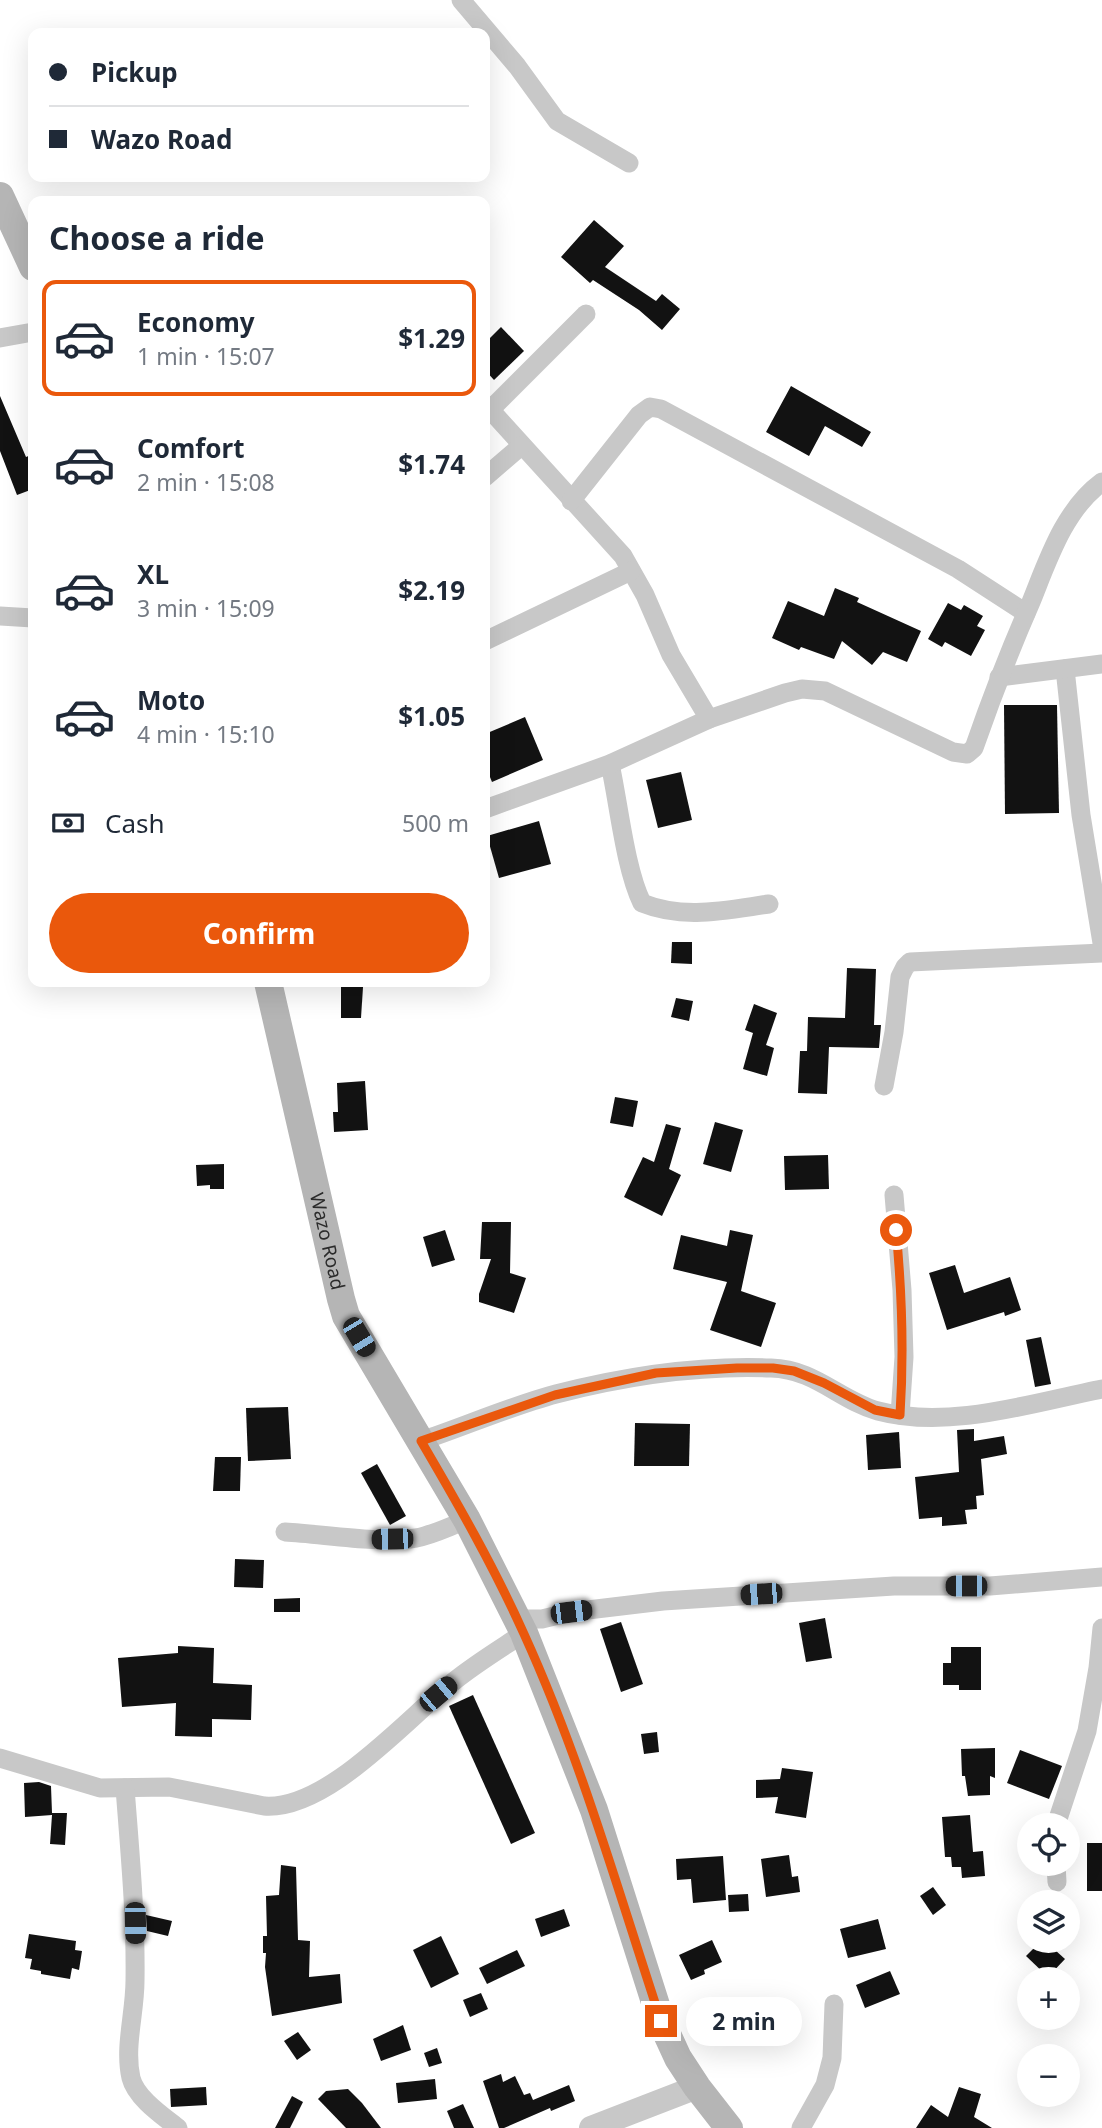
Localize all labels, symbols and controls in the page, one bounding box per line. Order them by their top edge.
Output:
text: Pickup [91,54,178,90]
text: Wazo Road [91,121,232,157]
text: Choose a ride [49,216,265,259]
text: Economy [137,304,255,340]
icon: car [53,307,116,370]
text: $1.29 [398,320,465,356]
text: 1 min · 15:07 [137,340,275,372]
text: Comfort [137,430,245,466]
icon: car [53,433,116,496]
text: $1.74 [398,446,465,482]
text: 2 min · 15:08 [137,466,275,498]
text: XL [137,556,169,592]
icon: car [53,559,116,622]
text: $2.19 [398,572,465,608]
text: 3 min · 15:09 [137,592,275,624]
text: Moto [137,682,205,718]
icon: car [53,685,116,748]
text: $1.05 [398,698,465,734]
text: 4 min · 15:10 [137,718,275,750]
icon: cash [49,804,87,842]
text: Cash [105,805,165,841]
text: 500 m [402,807,469,839]
button: Confirm [49,893,469,973]
street label: Wazo Road [304,1190,351,1292]
route start [880,1214,912,1246]
car [340,1314,379,1360]
car [371,1528,414,1550]
car [946,1576,988,1597]
car [740,1582,783,1606]
car [549,1599,594,1625]
car [416,1672,461,1716]
map controls [1017,1813,1080,2107]
button: locate [1017,1813,1080,1876]
button: layers [1017,1890,1080,1953]
car [125,1902,146,1944]
button: + [1017,1967,1080,2030]
callout: 2 min [686,1996,801,2046]
route end [645,2005,677,2037]
text: 2 min [712,2005,776,2037]
button: − [1017,2044,1080,2107]

